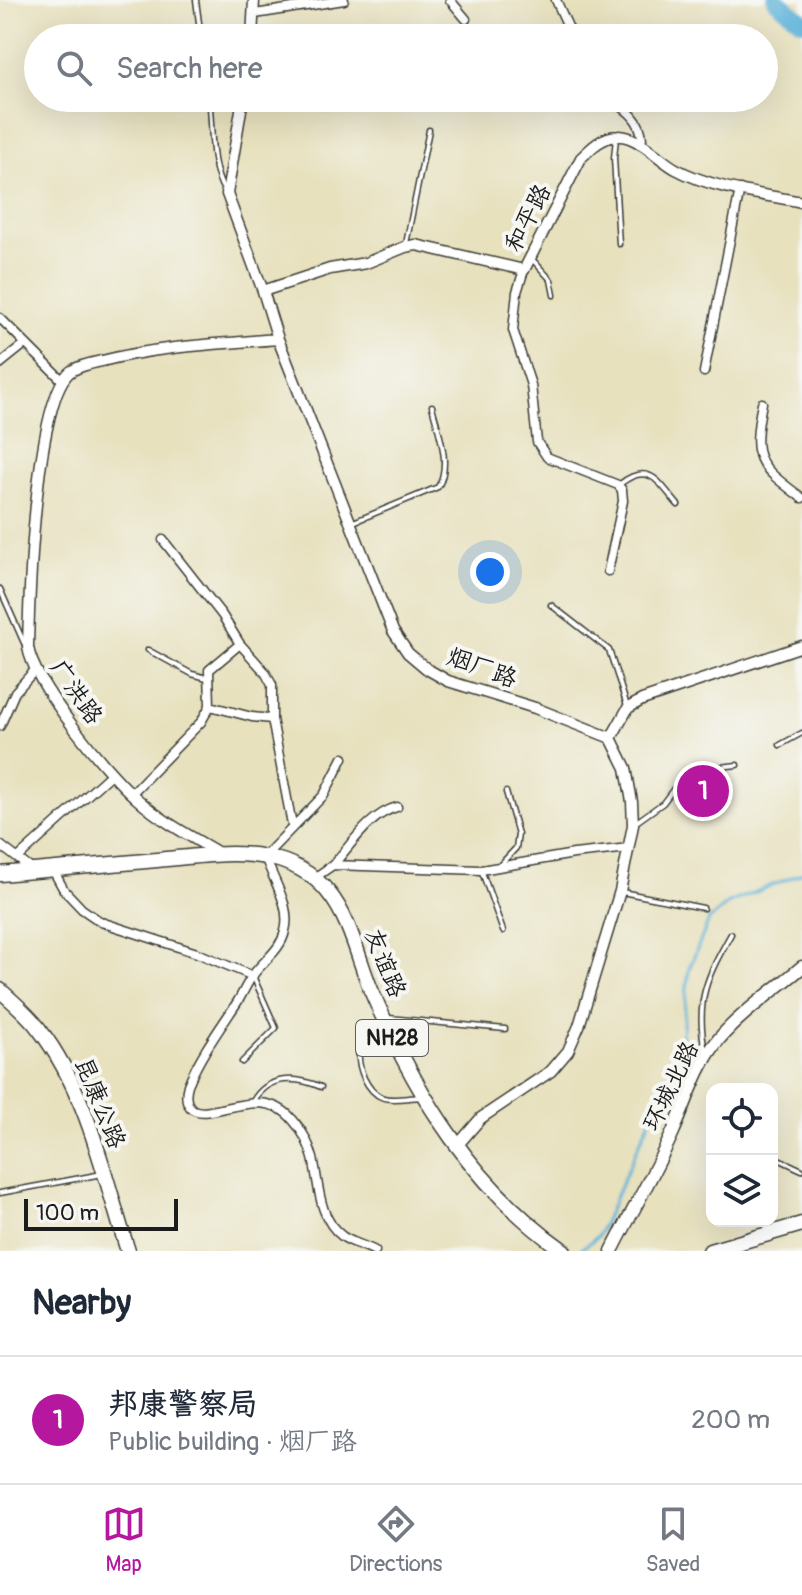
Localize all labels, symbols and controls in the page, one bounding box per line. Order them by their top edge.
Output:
search box [24,24,778,112]
icon: search [52,46,96,90]
text: Search here [116,50,263,87]
street label: 和平路 [499,179,557,257]
your location [470,552,510,592]
street label: 烟厂路 [443,642,521,694]
street label: 广洪路 [43,654,109,730]
pin: 1 [677,761,729,821]
street label: 友谊路 [358,924,412,1002]
road number: NH28 [356,1020,428,1056]
street label: 环城北路 [637,1037,705,1135]
street label: 昆康公路 [69,1053,131,1153]
map controls [706,1083,778,1227]
button: locate [706,1083,778,1155]
button: layers [706,1155,778,1227]
scale bar [24,1195,178,1231]
text: 100 m [36,1199,99,1227]
text: Nearby [32,1282,131,1325]
text: 邦康警察局 [108,1386,258,1423]
text: 1 [53,1404,63,1436]
text: 200 m [691,1404,770,1436]
text: Public building · 烟厂路 [108,1426,357,1458]
tab: Map [102,1502,146,1578]
tab: Directions [349,1502,442,1578]
tab: Saved [646,1502,700,1578]

